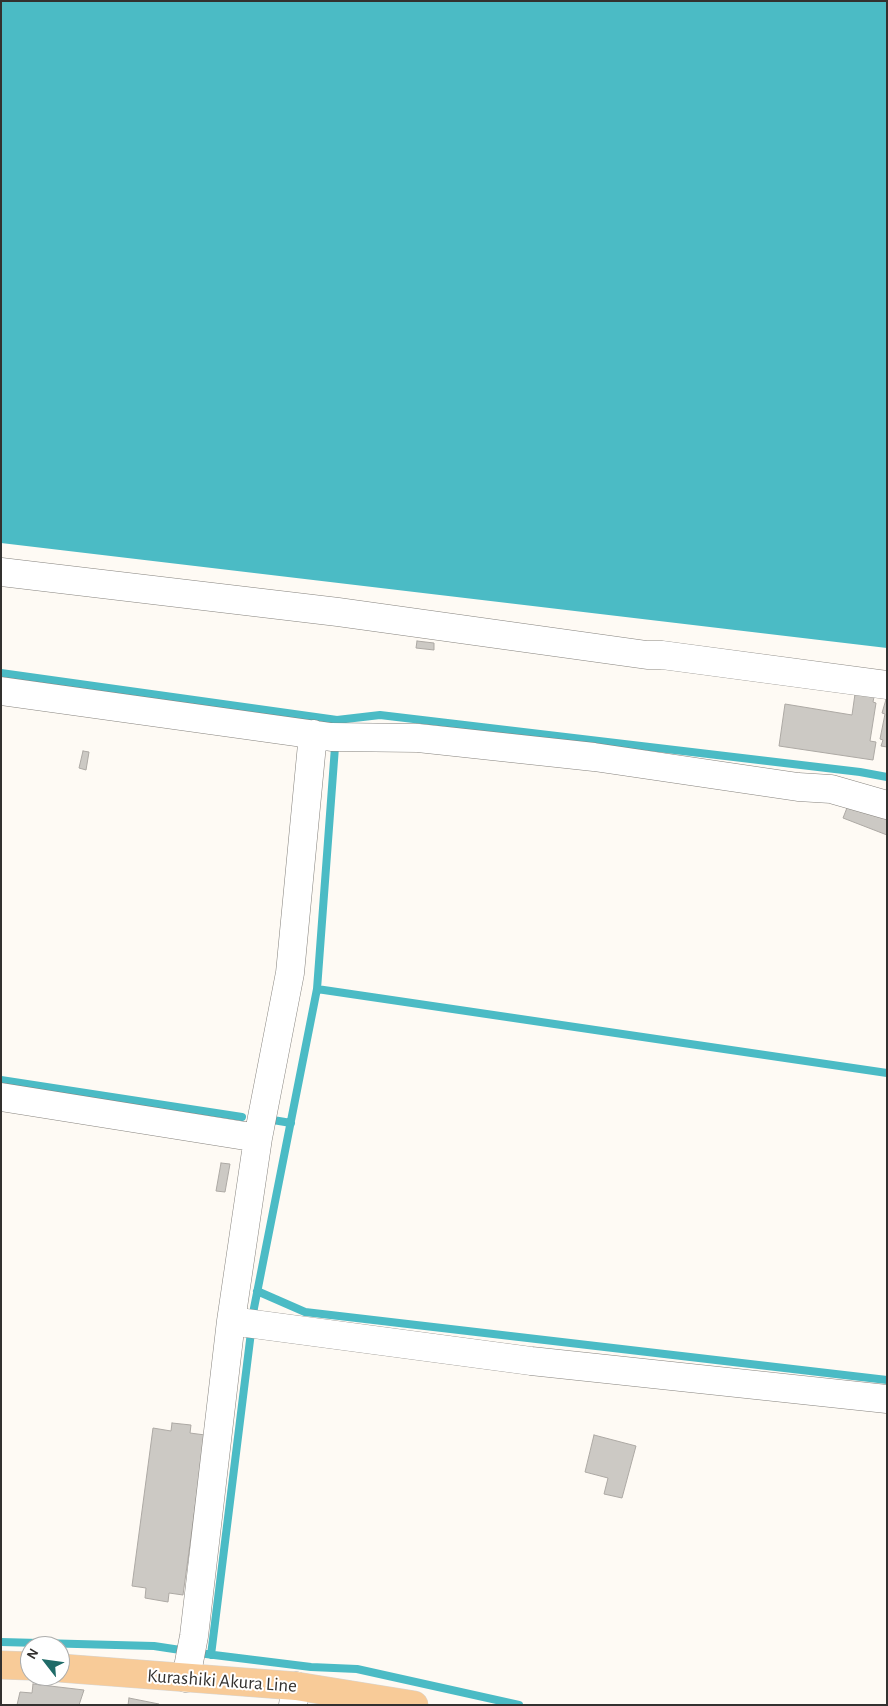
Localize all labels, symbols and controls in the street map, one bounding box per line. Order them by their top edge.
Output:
north arrow [20,1636,70,1686]
text: N [24,1646,41,1662]
street label: Kurashiki Akura Line [146,1664,298,1698]

